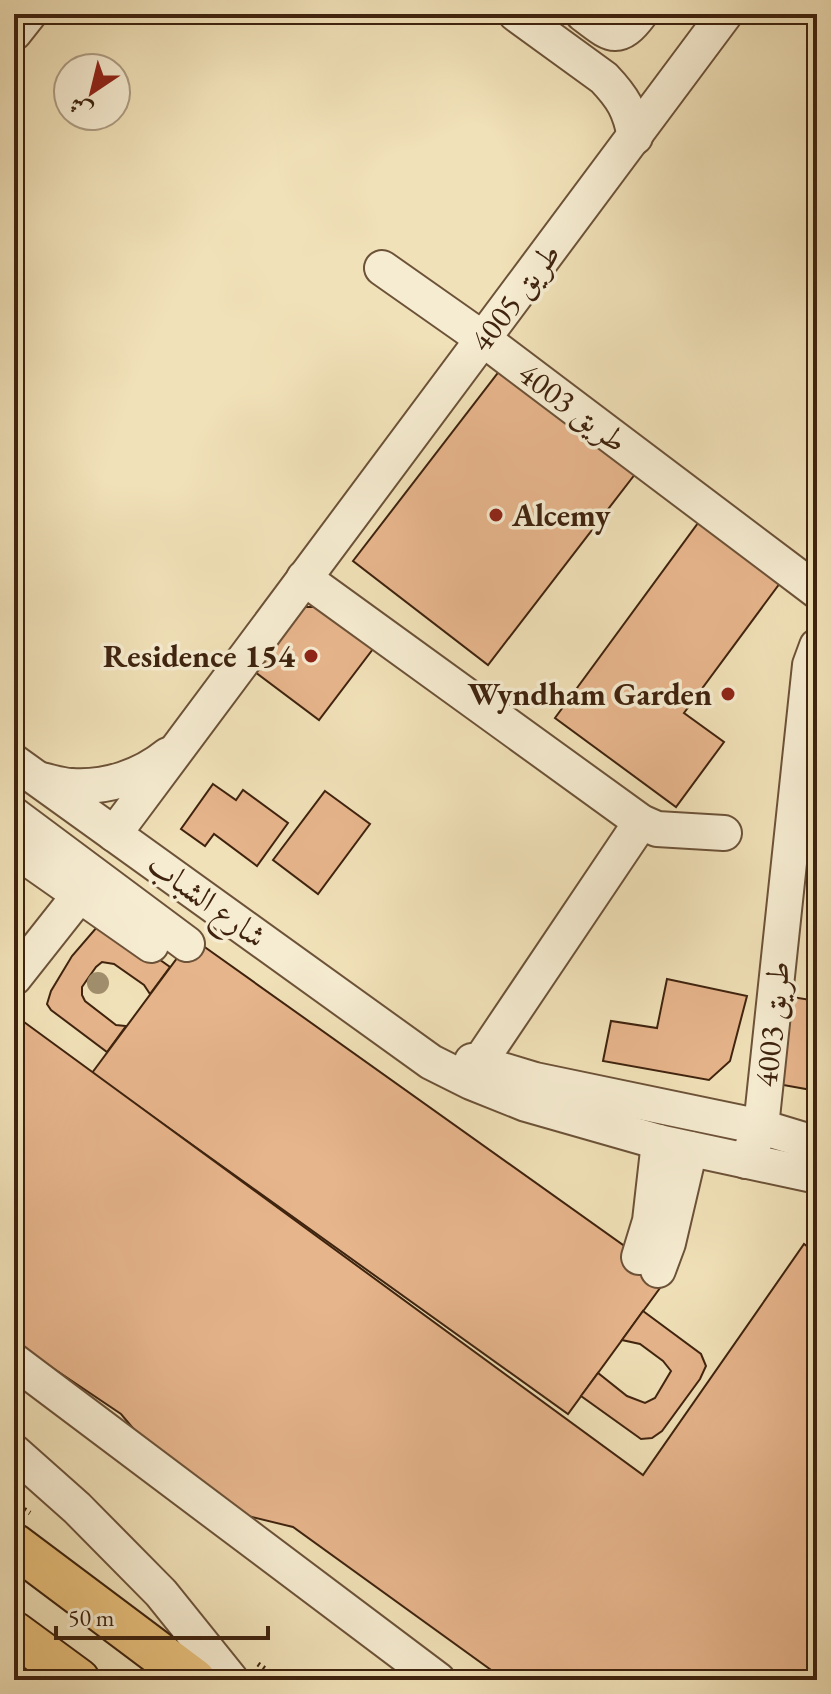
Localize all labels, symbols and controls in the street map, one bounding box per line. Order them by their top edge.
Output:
north arrow [52,52,132,132]
text: ش [64,90,98,126]
street label: طريق 4005 [460,234,570,360]
street label: طريق 4003 [510,352,636,462]
place label: Alcemy [511,494,611,536]
marker: Alcemy [487,506,505,524]
place label: Residence 154 [103,635,296,677]
marker: Residence 154 [302,647,320,665]
place label: Wyndham Garden [468,673,712,715]
marker: Wyndham Garden [719,685,737,703]
street label: شارع الشباب [136,843,275,962]
street label: طريق 4003 [745,959,799,1089]
scale bar [56,1590,268,1640]
text: 50 m [68,1602,115,1633]

